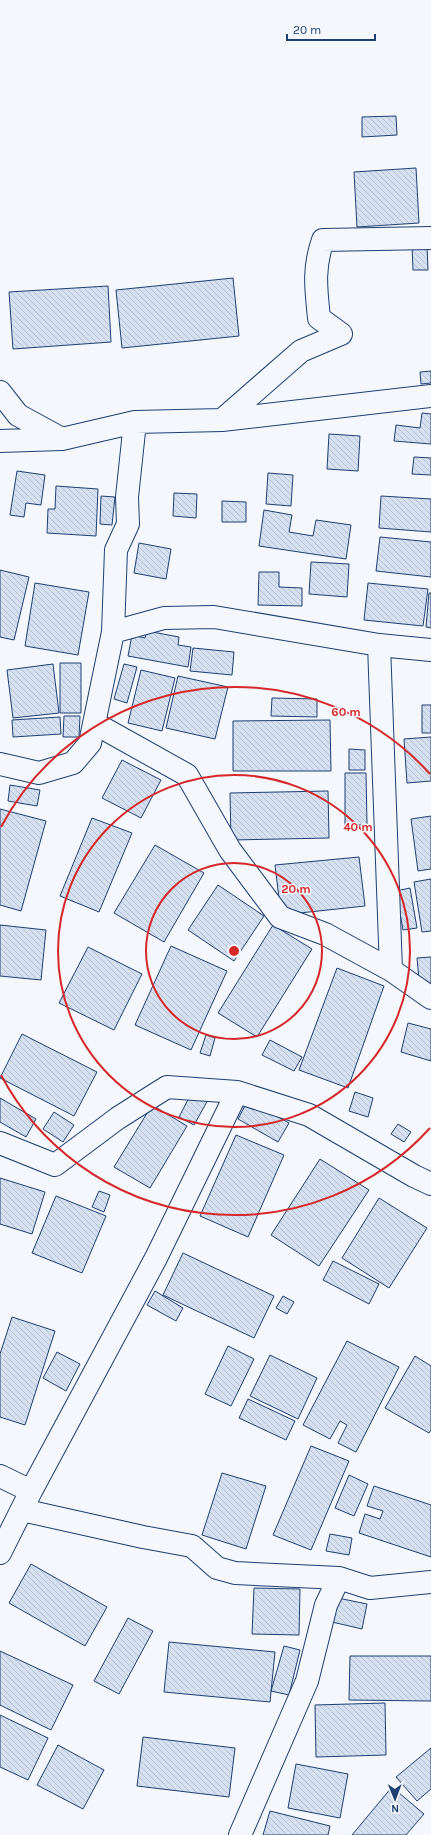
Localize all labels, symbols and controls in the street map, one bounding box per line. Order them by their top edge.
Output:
scale bar [287,16,375,42]
text: 20 m [293,23,321,37]
text: 60 m [331,705,361,719]
text: 40 m [343,820,373,834]
text: 20 m [281,882,311,896]
centre of rings [227,944,241,958]
north arrow [375,1779,415,1819]
text: N [391,1802,399,1815]

